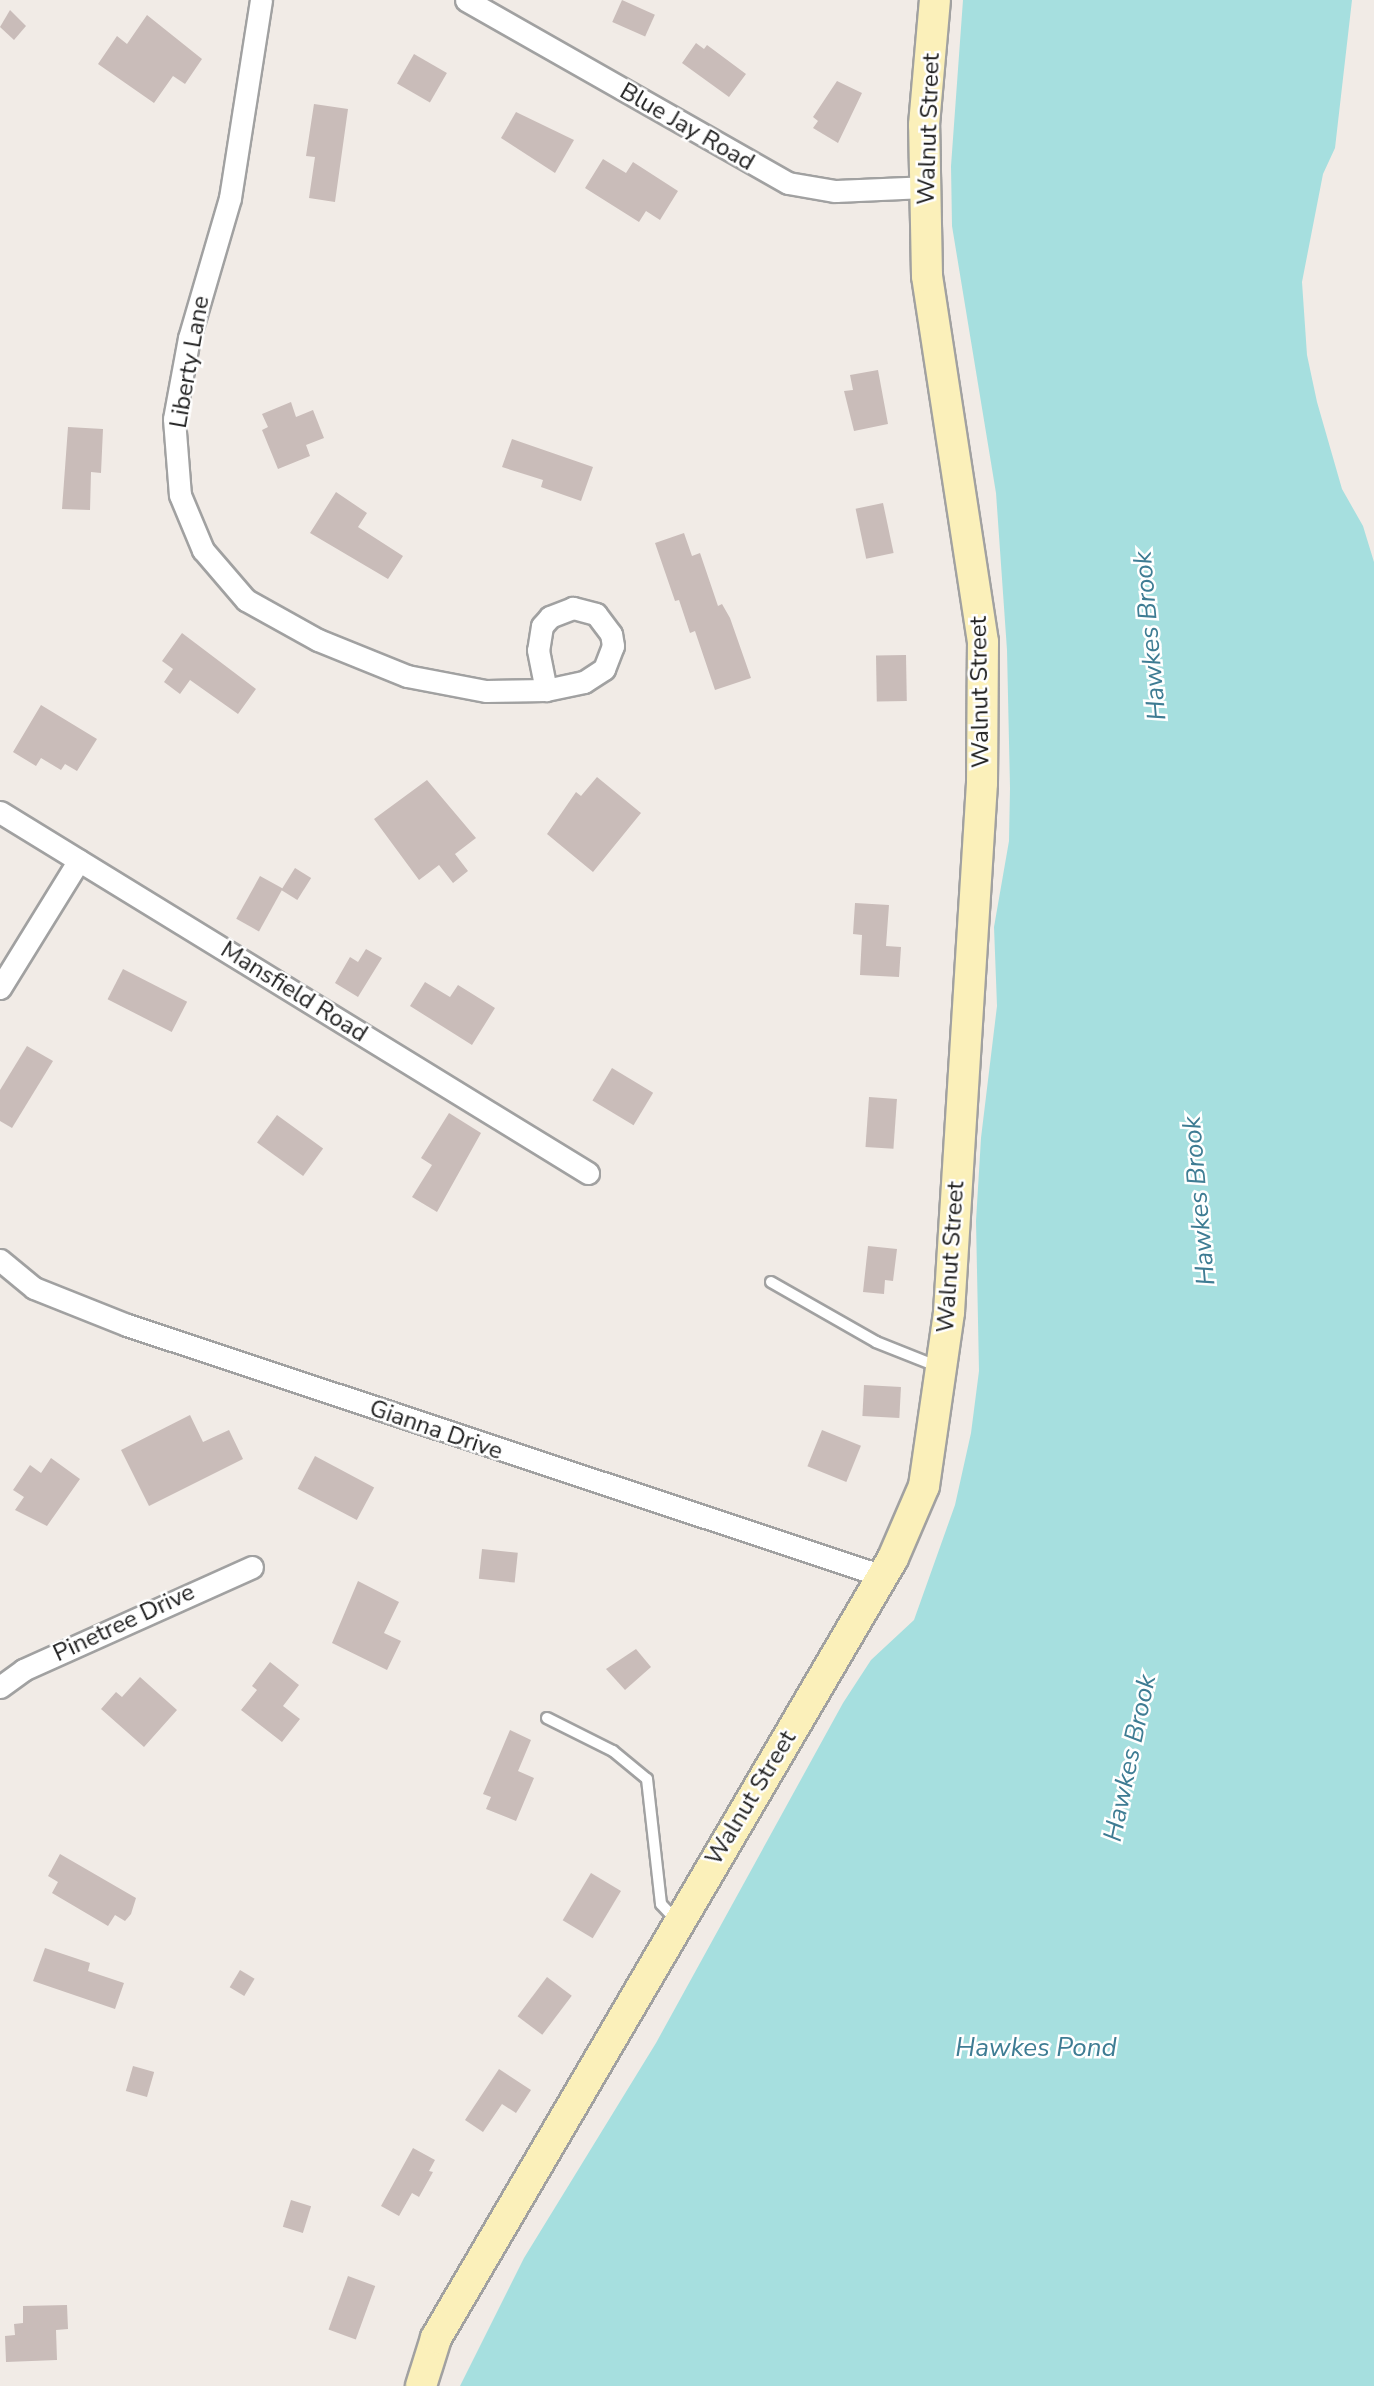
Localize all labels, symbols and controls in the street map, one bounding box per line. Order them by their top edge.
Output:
street label: Walnut Street [912,53,946,205]
street label: Blue Jay Road [615,77,759,177]
street label: Liberty Lane [164,294,216,430]
water label: Hawkes Brook [1127,550,1173,722]
street label: Walnut Street [964,616,996,768]
street label: Mansfield Road [215,935,373,1049]
water label: Hawkes Brook [1176,1115,1222,1287]
street label: Walnut Street [931,1180,971,1334]
street label: Gianna Drive [366,1394,506,1466]
street label: Pinetree Drive [49,1578,199,1668]
water label: Hawkes Brook [1097,1672,1163,1844]
street label: Walnut Street [700,1725,802,1871]
water label: Hawkes Pond [955,2032,1117,2064]

